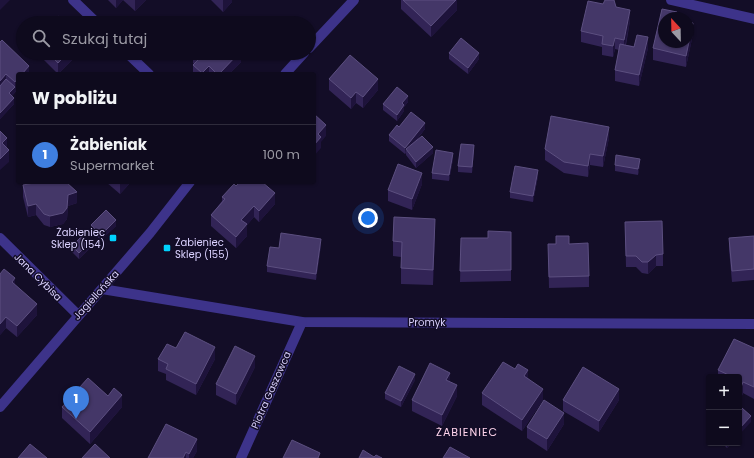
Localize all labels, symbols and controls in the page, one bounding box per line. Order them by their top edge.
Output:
north arrow [658,12,694,48]
search box [16,16,316,60]
icon: search [30,27,52,49]
text: Szukaj tutaj [62,28,147,49]
text: W pobliżu [32,86,117,110]
text: Żabieniak [70,134,147,155]
text: 1 [43,145,47,164]
text: 100 m [263,145,300,164]
text: Supermarket [70,156,154,175]
your location [358,208,378,228]
place label: Żabieniec Sklep (154) [51,225,105,252]
marker: Żabieniec Sklep (154) [108,233,118,243]
place label: Żabieniec Sklep (155) [175,235,229,262]
marker: Żabieniec Sklep (155) [162,243,172,253]
street label: Jana Cybisa [11,250,65,304]
street label: Jagiellońska [70,267,122,323]
street label: Promyk [409,315,446,330]
street label: Piotra Gaszowca [247,349,295,431]
map controls [706,374,742,446]
button: + [706,374,742,410]
pin: 1 [63,386,89,419]
button: − [706,410,742,446]
district label: ŻABIENIEC [436,424,498,440]

